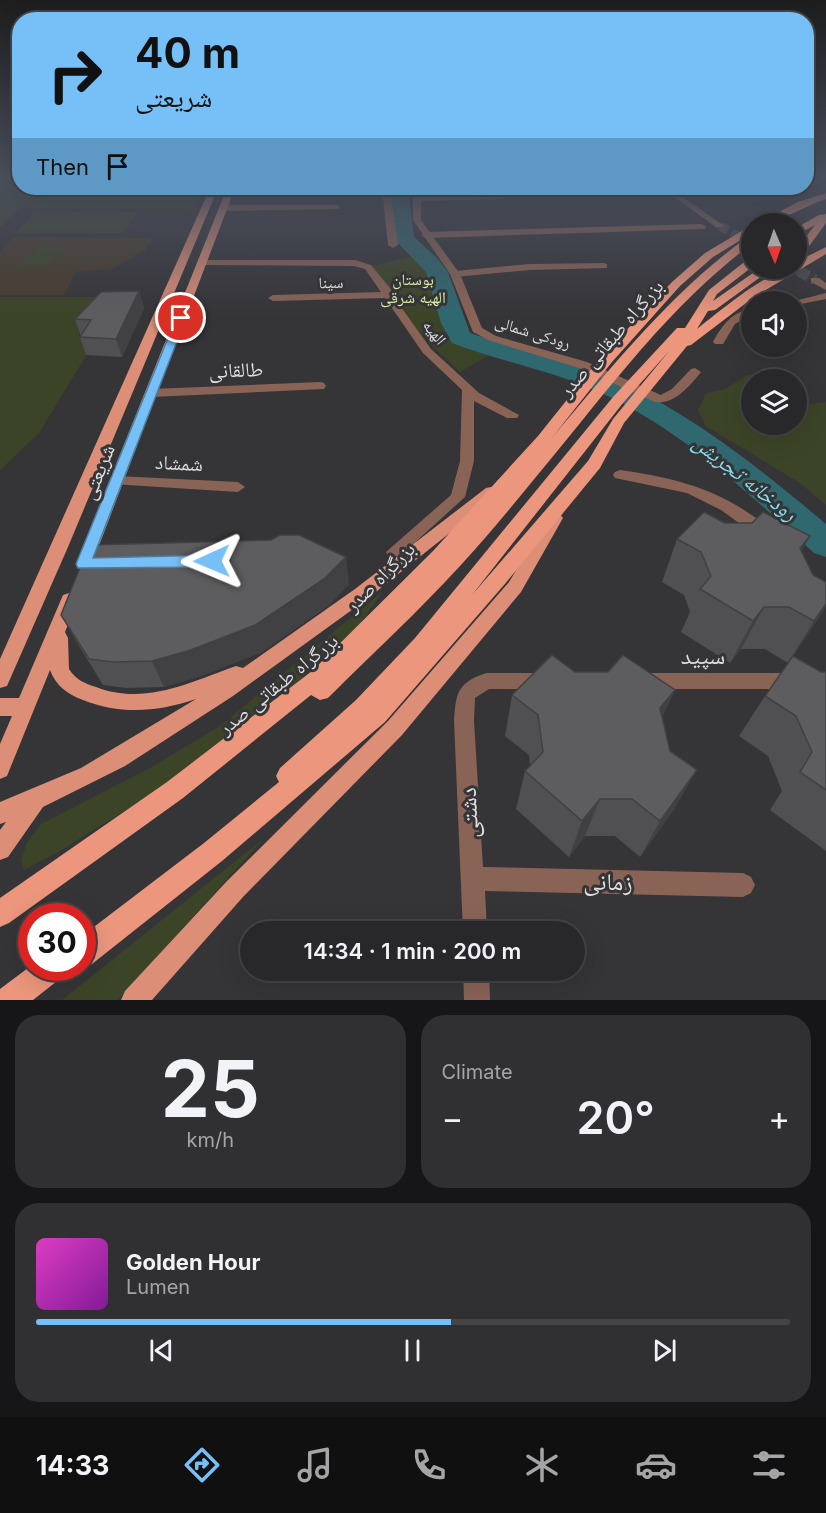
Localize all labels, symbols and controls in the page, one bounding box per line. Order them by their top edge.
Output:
text: 40 m [135,27,240,78]
icon: right [36,36,114,114]
text: شریعتی [135,81,212,114]
icon: arrive [101,150,134,183]
text: Then [36,154,89,180]
north arrow [741,213,807,279]
map controls [741,213,807,435]
park label: بوستان الهیه شرقی [380,269,446,308]
street label: سینا [318,272,344,292]
street label: بزرگراه طبقاتی صدر [553,275,668,402]
button: sound [741,291,807,357]
pin [155,292,206,343]
icon: arrive [164,301,197,334]
street label: رودکی شمالی [492,311,573,354]
street label: الهیه [419,315,451,349]
street label: طالقانی [208,357,264,383]
button: layers [741,369,807,435]
water label: رودخانه تجریش [688,429,802,527]
street label: شریعتی [76,441,120,503]
street label: شمشاد [154,450,204,476]
position arrow [180,529,244,593]
street label: بزرگراه صدر [339,537,420,618]
street label: بزرگراه طبقاتی صدر [212,628,343,740]
street label: سپید [681,641,725,670]
street label: دشتی [453,787,484,839]
street label: زمانی [583,867,633,896]
speed limit sign: 30 [18,903,96,981]
text: 14:34 · 1 min · 200 m [304,938,521,964]
text: 25 [161,1041,260,1136]
text: Climate [442,1060,513,1084]
text: 20° [577,1090,655,1145]
text: − [442,1098,463,1138]
text: + [768,1098,790,1138]
text: km/h [186,1128,234,1152]
text: Golden Hour [126,1249,260,1275]
text: Lumen [126,1275,190,1299]
icon: previous [145,1334,178,1367]
icon: pause [396,1334,429,1367]
icon: next [648,1334,681,1367]
icon: directions [181,1444,223,1486]
icon: music [294,1444,336,1486]
icon: phone [408,1444,450,1486]
icon: climate [521,1444,563,1486]
icon: car [635,1444,677,1486]
icon: filters [748,1444,790,1486]
text: 14:33 [36,1449,110,1482]

